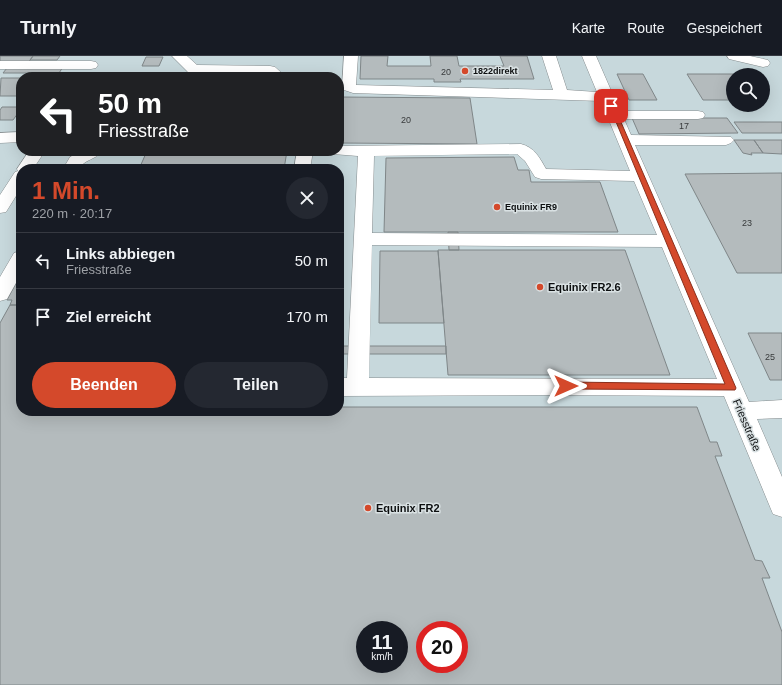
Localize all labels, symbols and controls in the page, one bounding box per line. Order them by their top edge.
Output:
text: Turnly [20,17,77,38]
text: Karte [572,20,605,36]
text: Route [627,20,665,36]
text: Gespeichert [687,20,762,36]
marker: 1822direkt [460,66,470,76]
place label: 1822direkt [473,66,518,76]
house number: 20 [441,67,451,77]
map controls [726,68,770,112]
button: search [726,68,770,112]
icon: left [32,88,84,140]
text: 50 m [98,88,162,119]
pin [594,89,628,123]
icon: arrive [600,95,622,117]
house number: 20 [401,115,411,125]
text: Friesstraße [98,121,189,141]
house number: 17 [679,121,689,131]
text: 1 Min. [32,177,100,204]
button: close [286,177,328,219]
marker: Equinix FR9 [492,202,502,212]
place label: Equinix FR9 [505,202,557,212]
text: 220 m · 20:17 [32,206,112,221]
house number: 23 [742,218,752,228]
text: Links abbiegen [66,245,175,262]
icon: left [32,250,54,272]
text: 50 m [295,252,328,269]
text: Friesstraße [66,262,132,277]
place label: Equinix FR2.6 [548,281,621,293]
marker: Equinix FR2.6 [535,282,545,292]
icon: arrive [32,306,54,328]
text: Ziel erreicht [66,308,151,325]
text: 170 m [286,308,328,325]
house number: 25 [765,352,775,362]
button: Beenden [32,362,176,408]
button: Teilen [184,362,328,408]
position arrow [545,365,587,407]
street label: Friesstraße [731,397,763,453]
place label: Equinix FR2 [376,502,440,514]
marker: Equinix FR2 [363,503,373,513]
speed limit sign: 20 [416,621,468,673]
text: 11 [371,631,393,653]
text: km/h [371,651,393,662]

